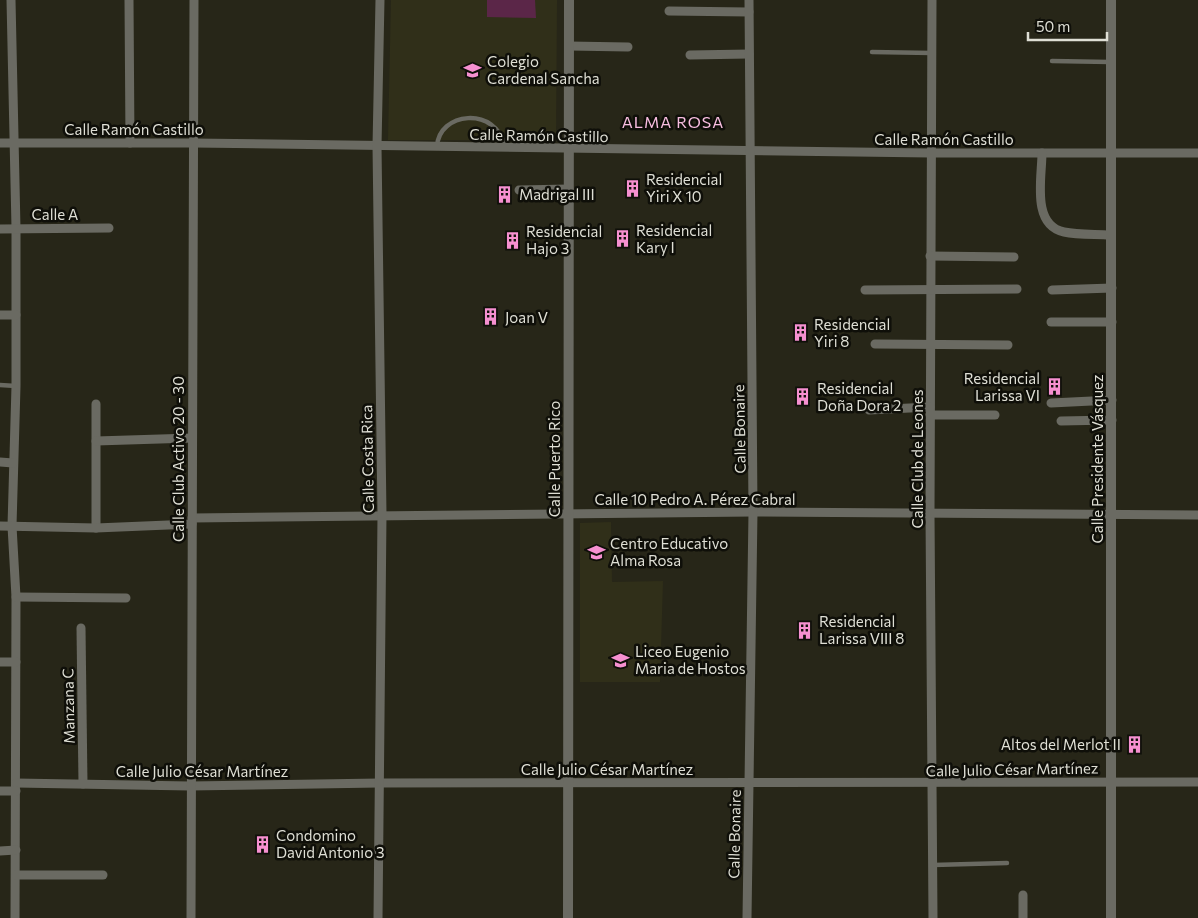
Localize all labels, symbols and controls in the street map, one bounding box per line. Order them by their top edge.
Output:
scale bar [1028,10,1107,42]
text: 50 m [1036,17,1070,35]
place label: Colegio Cardenal Sancha [487,52,600,87]
school or university icon: Colegio Cardenal Sancha [463,60,483,80]
district label: ALMA ROSA [622,112,724,131]
street label: Calle Ramón Castillo [64,120,204,138]
street label: Calle Ramón Castillo [469,125,609,145]
street label: Calle Ramón Castillo [874,130,1014,148]
place label: Residencial Yiri X 10 [646,170,722,205]
building icon: Residencial Yiri X 10 [622,178,642,198]
building icon: Madrigal III [495,184,515,204]
place label: Madrigal III [519,185,595,203]
street label: Calle A [32,205,78,223]
place label: Residencial Kary I [636,221,712,256]
place label: Residencial Hajo 3 [526,222,602,257]
building icon: Residencial Kary I [612,229,632,249]
building icon: Residencial Hajo 3 [502,230,522,250]
building icon: Joan V [481,307,501,327]
place label: Joan V [505,308,548,326]
place label: Residencial Yiri 8 [814,315,890,350]
building icon: Residencial Yiri 8 [790,323,810,343]
place label: Residencial Larissa VI [964,369,1040,404]
street label: Calle Presidente Vásquez [1088,375,1106,543]
street label: Calle Club Activo 20 - 30 [169,376,187,542]
building icon: Residencial Larissa VI [1044,377,1064,397]
place label: Residencial Doña Dora 2 [817,379,901,414]
street label: Calle Bonaire [729,384,749,474]
building icon: Residencial Doña Dora 2 [793,387,813,407]
street label: Calle Club de Leones [908,389,926,528]
street label: Calle Puerto Rico [545,401,563,517]
street label: Calle Costa Rica [357,405,377,513]
street label: Calle 10 Pedro A. Pérez Cabral [594,490,796,508]
place label: Centro Educativo Alma Rosa [610,534,728,569]
school or university icon: Centro Educativo Alma Rosa [586,542,606,562]
place label: Residencial Larissa VIII 8 [819,612,904,647]
building icon: Residencial Larissa VIII 8 [795,620,815,640]
place label: Liceo Eugenio Maria de Hostos [635,642,746,677]
school or university icon: Liceo Eugenio Maria de Hostos [611,650,631,670]
street label: Manzana C [58,668,78,744]
building icon: Altos del Merlot II [1125,734,1145,754]
place label: Altos del Merlot II [1001,735,1121,753]
street label: Calle Julio César Martínez [926,758,1098,780]
street label: Calle Julio César Martínez [521,760,693,778]
street label: Calle Julio César Martínez [116,762,288,780]
street label: Calle Bonaire [724,789,744,879]
place label: Condomino David Antonio 3 [276,826,385,861]
building icon: Condomino David Antonio 3 [252,834,272,854]

